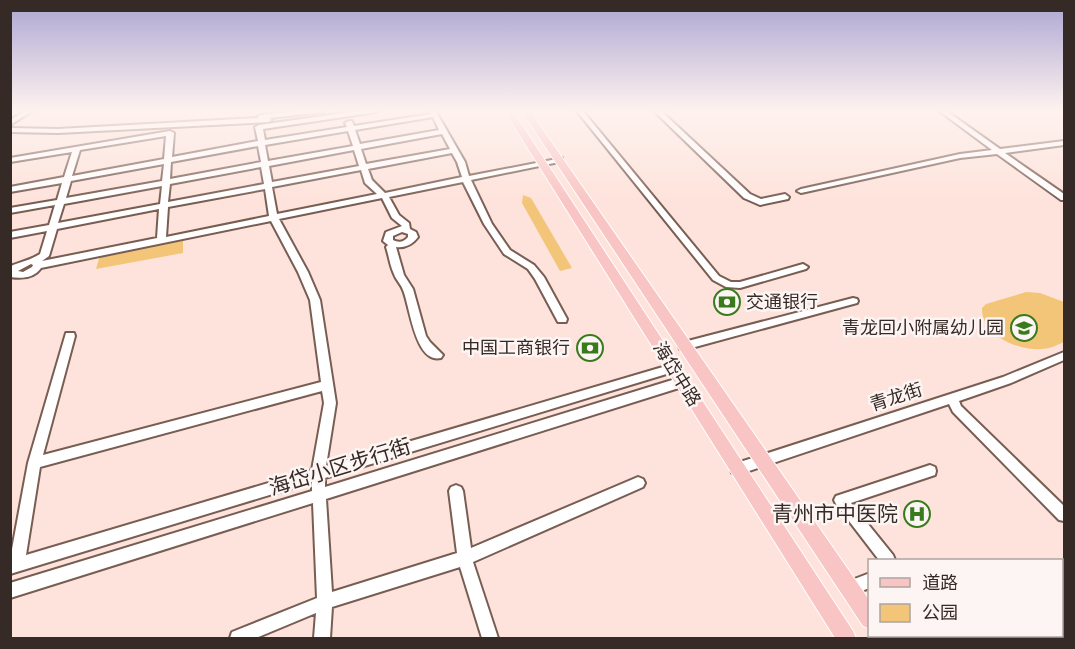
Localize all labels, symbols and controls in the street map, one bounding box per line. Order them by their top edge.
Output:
bank icon: 交通银行 [712,287,742,317]
place label: 交通银行 [746,291,818,312]
school or university icon: 青龙回小附属幼儿园 [1009,313,1039,343]
place label: 青龙回小附属幼儿园 [842,317,1004,338]
bank icon: 中国工商银行 [575,333,605,363]
place label: 中国工商银行 [462,337,570,358]
street label: 海岱中路 [649,338,705,410]
street label: 青龙街 [867,378,925,415]
street label: 海岱小区步行街 [266,434,414,500]
hospital icon: 青州市中医院 [902,499,932,529]
place label: 青州市中医院 [772,502,898,526]
legend [868,559,1063,637]
text: 道路 [922,572,958,593]
text: 公园 [922,602,958,623]

